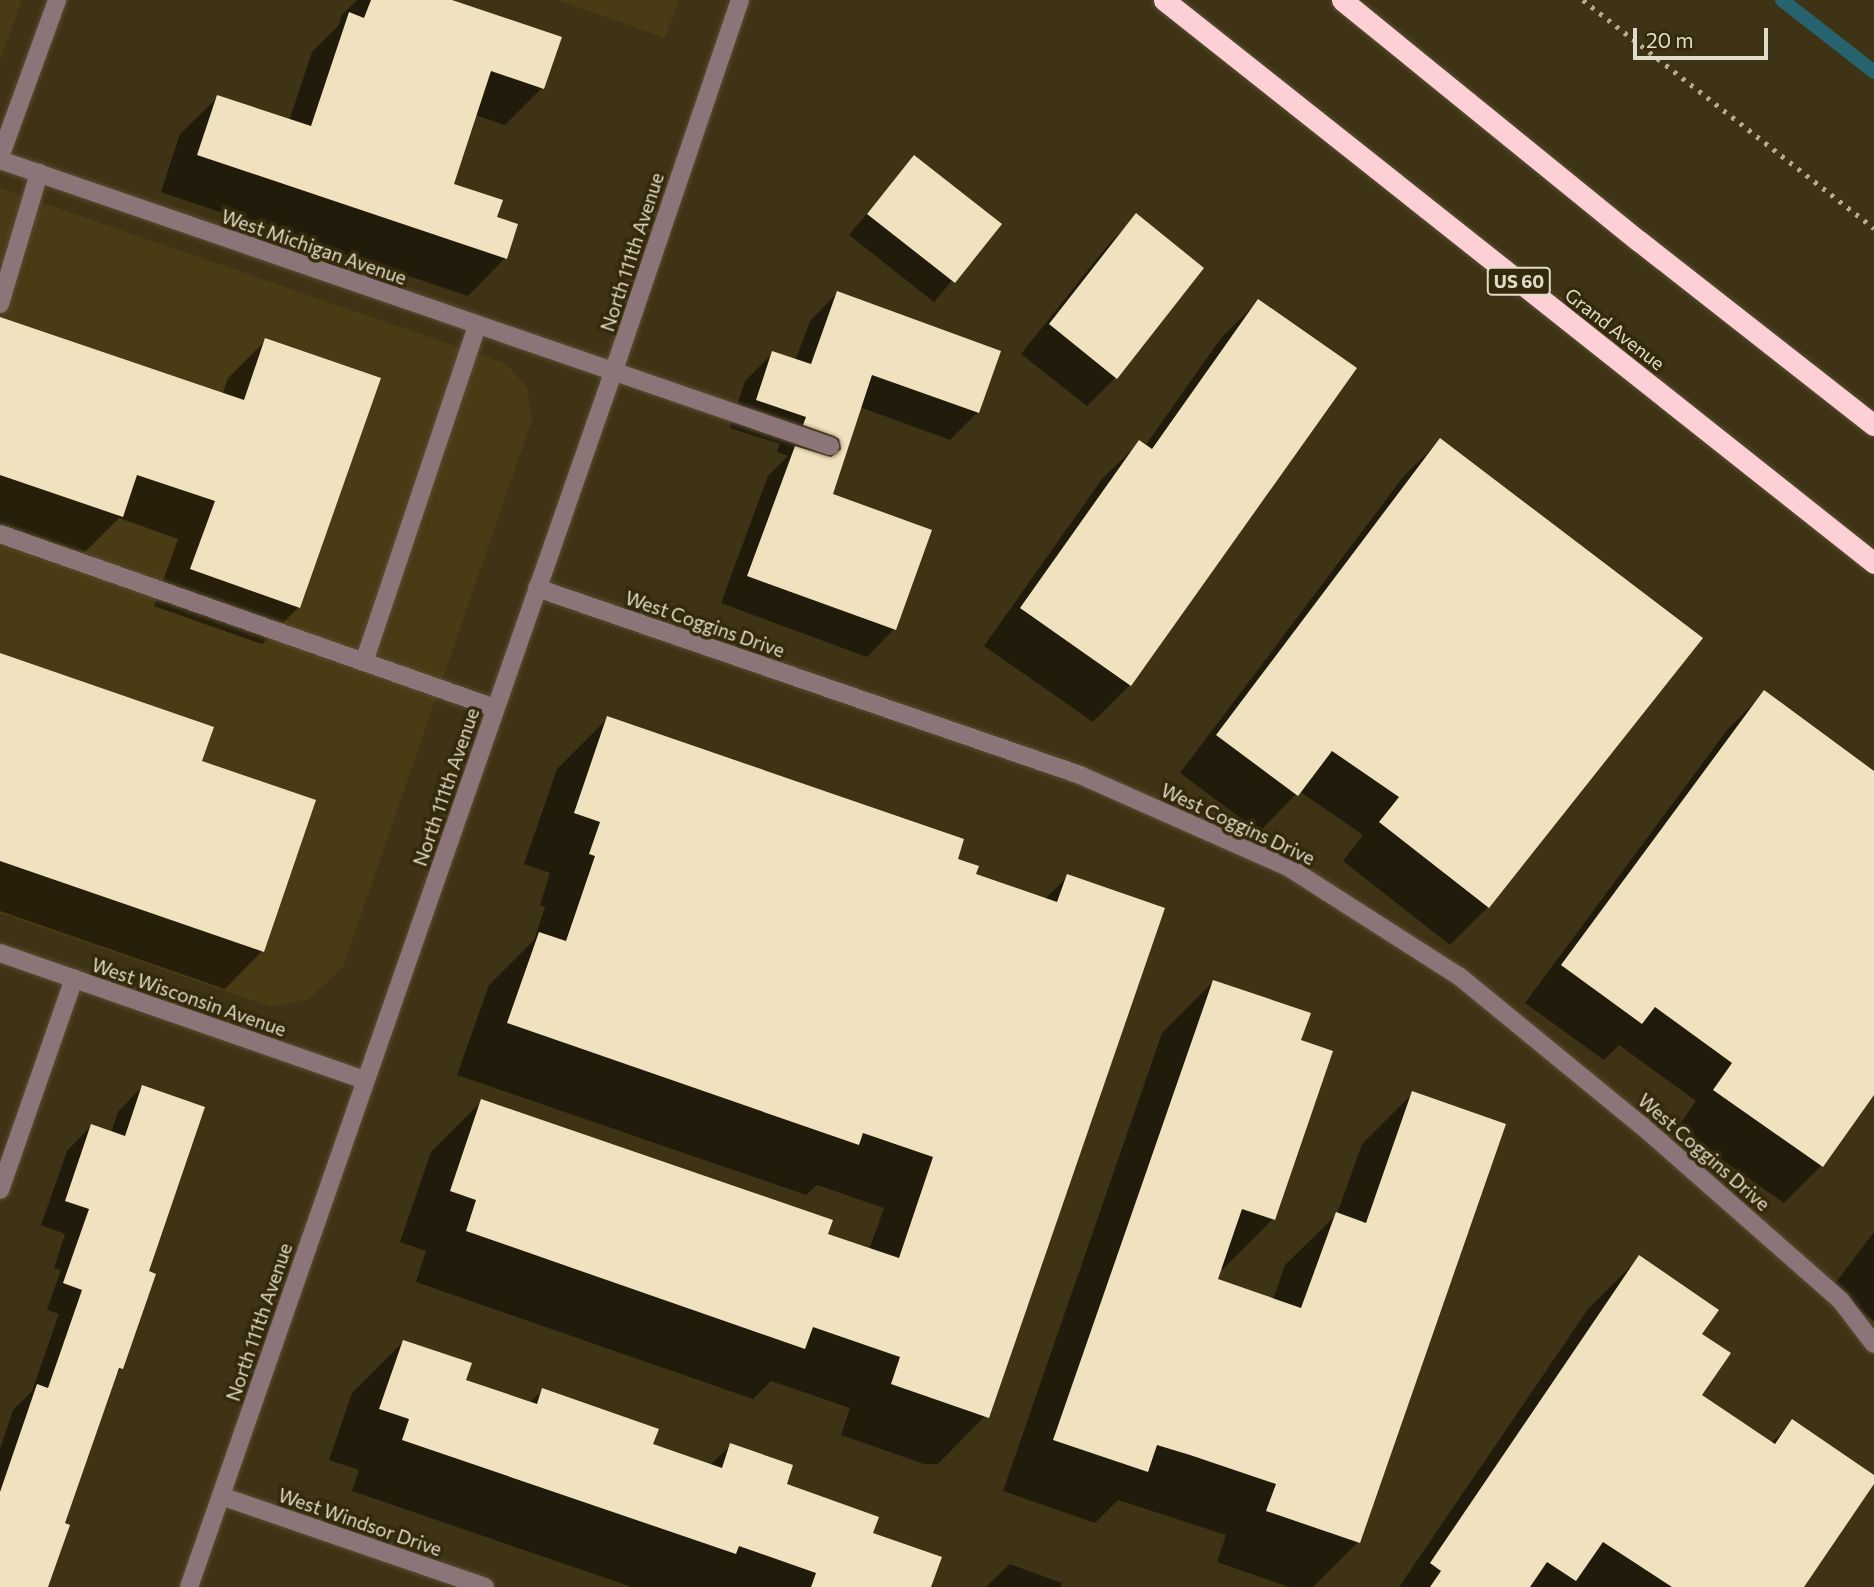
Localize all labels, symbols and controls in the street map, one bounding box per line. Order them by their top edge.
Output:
scale bar [1636,14,1771,58]
text: 20 m [1646,27,1694,52]
street label: North 111th Avenue [596,170,668,334]
street label: West Michigan Avenue [218,205,410,289]
road number: US 60 [1486,267,1552,296]
street label: Grand Avenue [1561,283,1669,375]
street label: West Coggins Drive [622,586,788,662]
street label: North 111th Avenue [408,705,484,869]
street label: West Coggins Drive [1158,778,1318,870]
street label: West Wisconsin Avenue [89,953,289,1041]
street label: West Coggins Drive [1633,1089,1775,1215]
street label: North 111th Avenue [221,1240,297,1404]
street label: West Windsor Drive [275,1483,445,1561]

